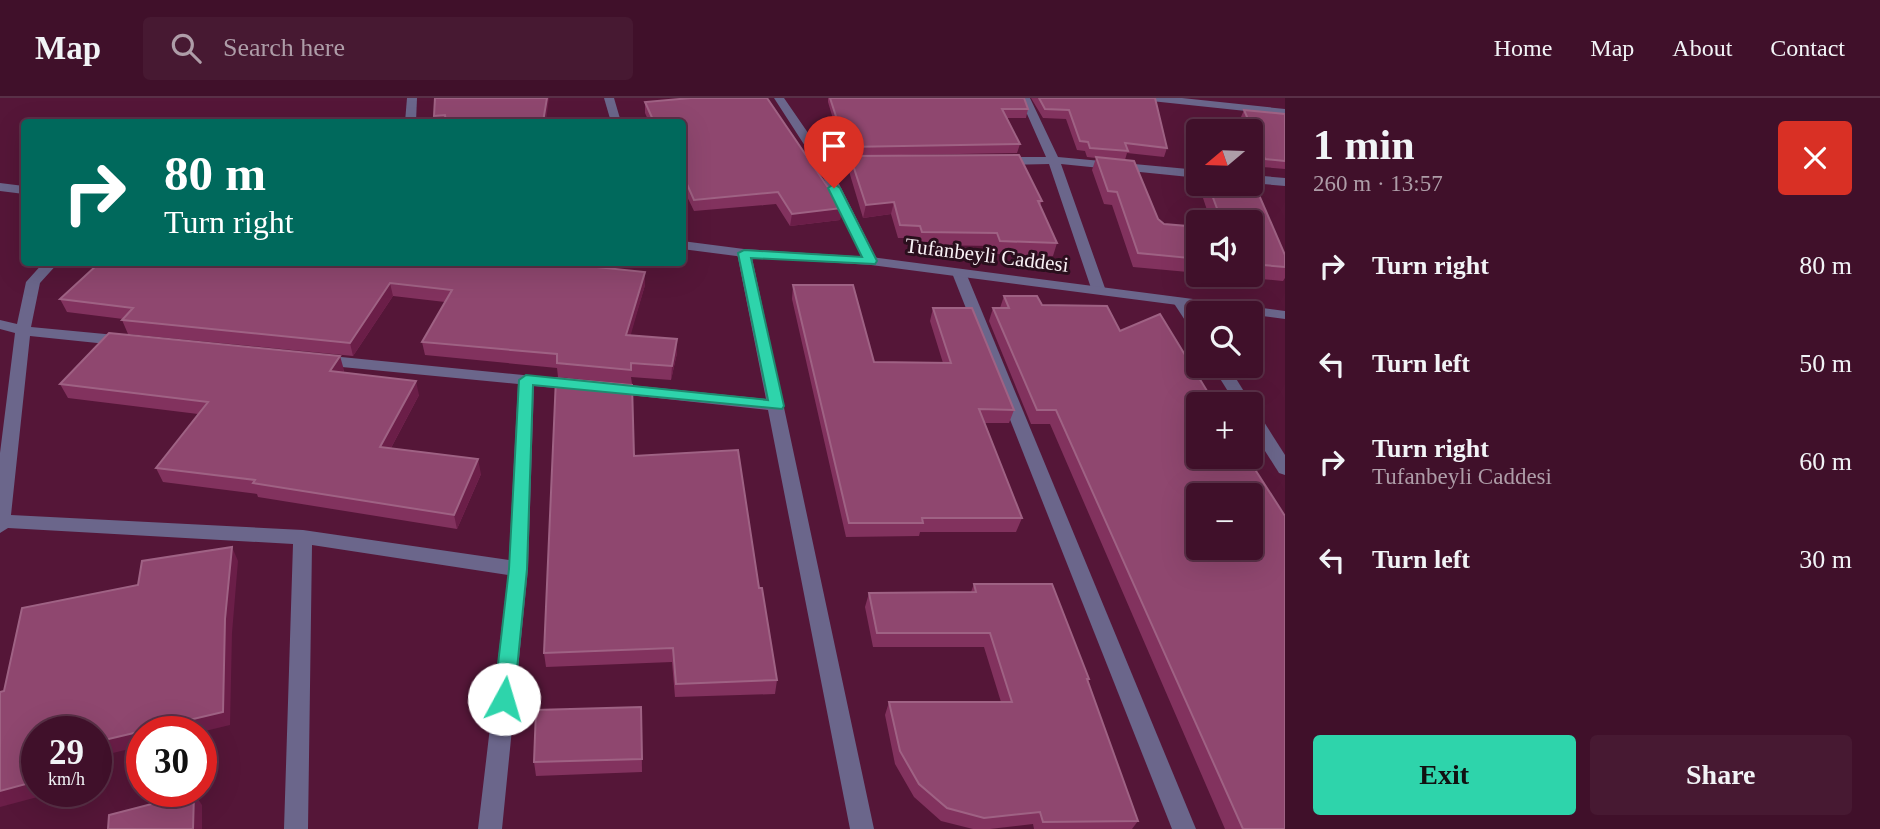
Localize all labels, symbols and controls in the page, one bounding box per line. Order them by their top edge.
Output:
search box [143,17,633,80]
icon: search [167,29,205,67]
text: Map [35,30,101,66]
text: Search here [223,33,345,62]
text: Home [1494,35,1552,61]
text: Map [1590,35,1634,61]
text: About [1672,35,1732,61]
text: Contact [1770,35,1845,61]
pin [804,116,864,188]
north arrow [1186,119,1264,196]
map controls [1186,119,1263,560]
button: close [1778,121,1852,195]
text: 1 min [1313,122,1415,168]
icon: arrive [815,127,853,165]
text: 80 m [164,146,266,201]
icon: right [49,147,140,238]
text: 260 m · 13:57 [1313,171,1443,196]
text: Turn right [164,204,294,240]
button: sound [1186,210,1263,287]
street label: Tufanbeyli Caddesi [904,233,1070,277]
icon: right [1313,247,1351,285]
text: Turn right [1372,251,1489,280]
text: 80 m [1799,251,1852,280]
button: search [1186,301,1263,378]
icon: left [1313,345,1351,383]
text: Turn left [1372,349,1470,378]
text: 50 m [1799,349,1852,378]
button: + [1186,392,1263,469]
text: Turn right [1372,434,1489,463]
icon: right [1313,443,1351,481]
text: 60 m [1799,447,1852,476]
text: Tufanbeyli Caddesi [1372,464,1552,489]
button: − [1186,483,1263,560]
icon: left [1313,541,1351,579]
text: Turn left [1372,545,1470,574]
text: 30 m [1799,545,1852,574]
position arrow [467,662,541,736]
speed limit sign: 30 [126,716,217,807]
text: 29 [49,733,84,772]
button: Exit [1313,735,1576,815]
button: Share [1590,735,1852,815]
text: km/h [48,769,85,789]

